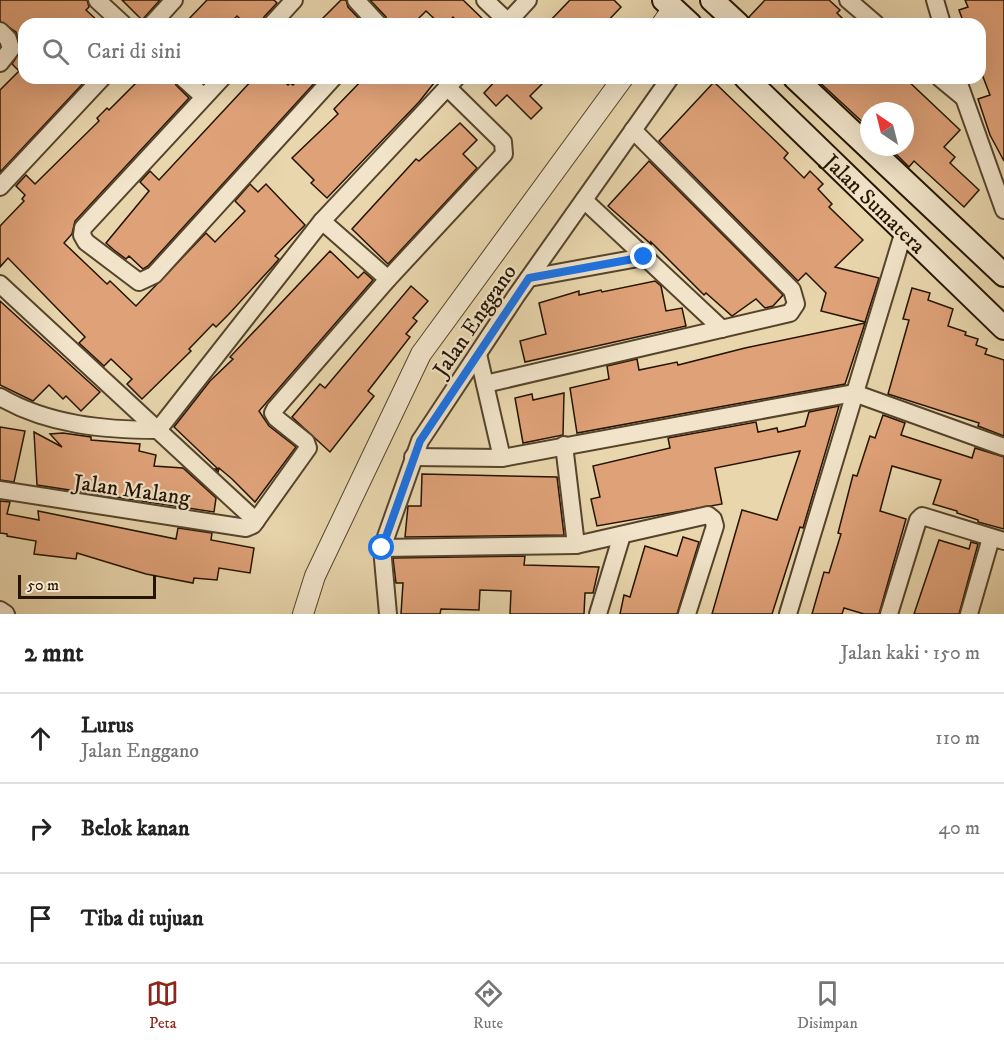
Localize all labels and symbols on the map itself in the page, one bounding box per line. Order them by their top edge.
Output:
north arrow [860,102,914,156]
street label: Jalan Sumatera [816,147,931,260]
route end [630,243,656,269]
street label: Jalan Enggano [427,259,523,384]
street label: Jalan Malang [70,469,192,512]
route start [368,534,394,560]
scale bar [18,572,156,600]

